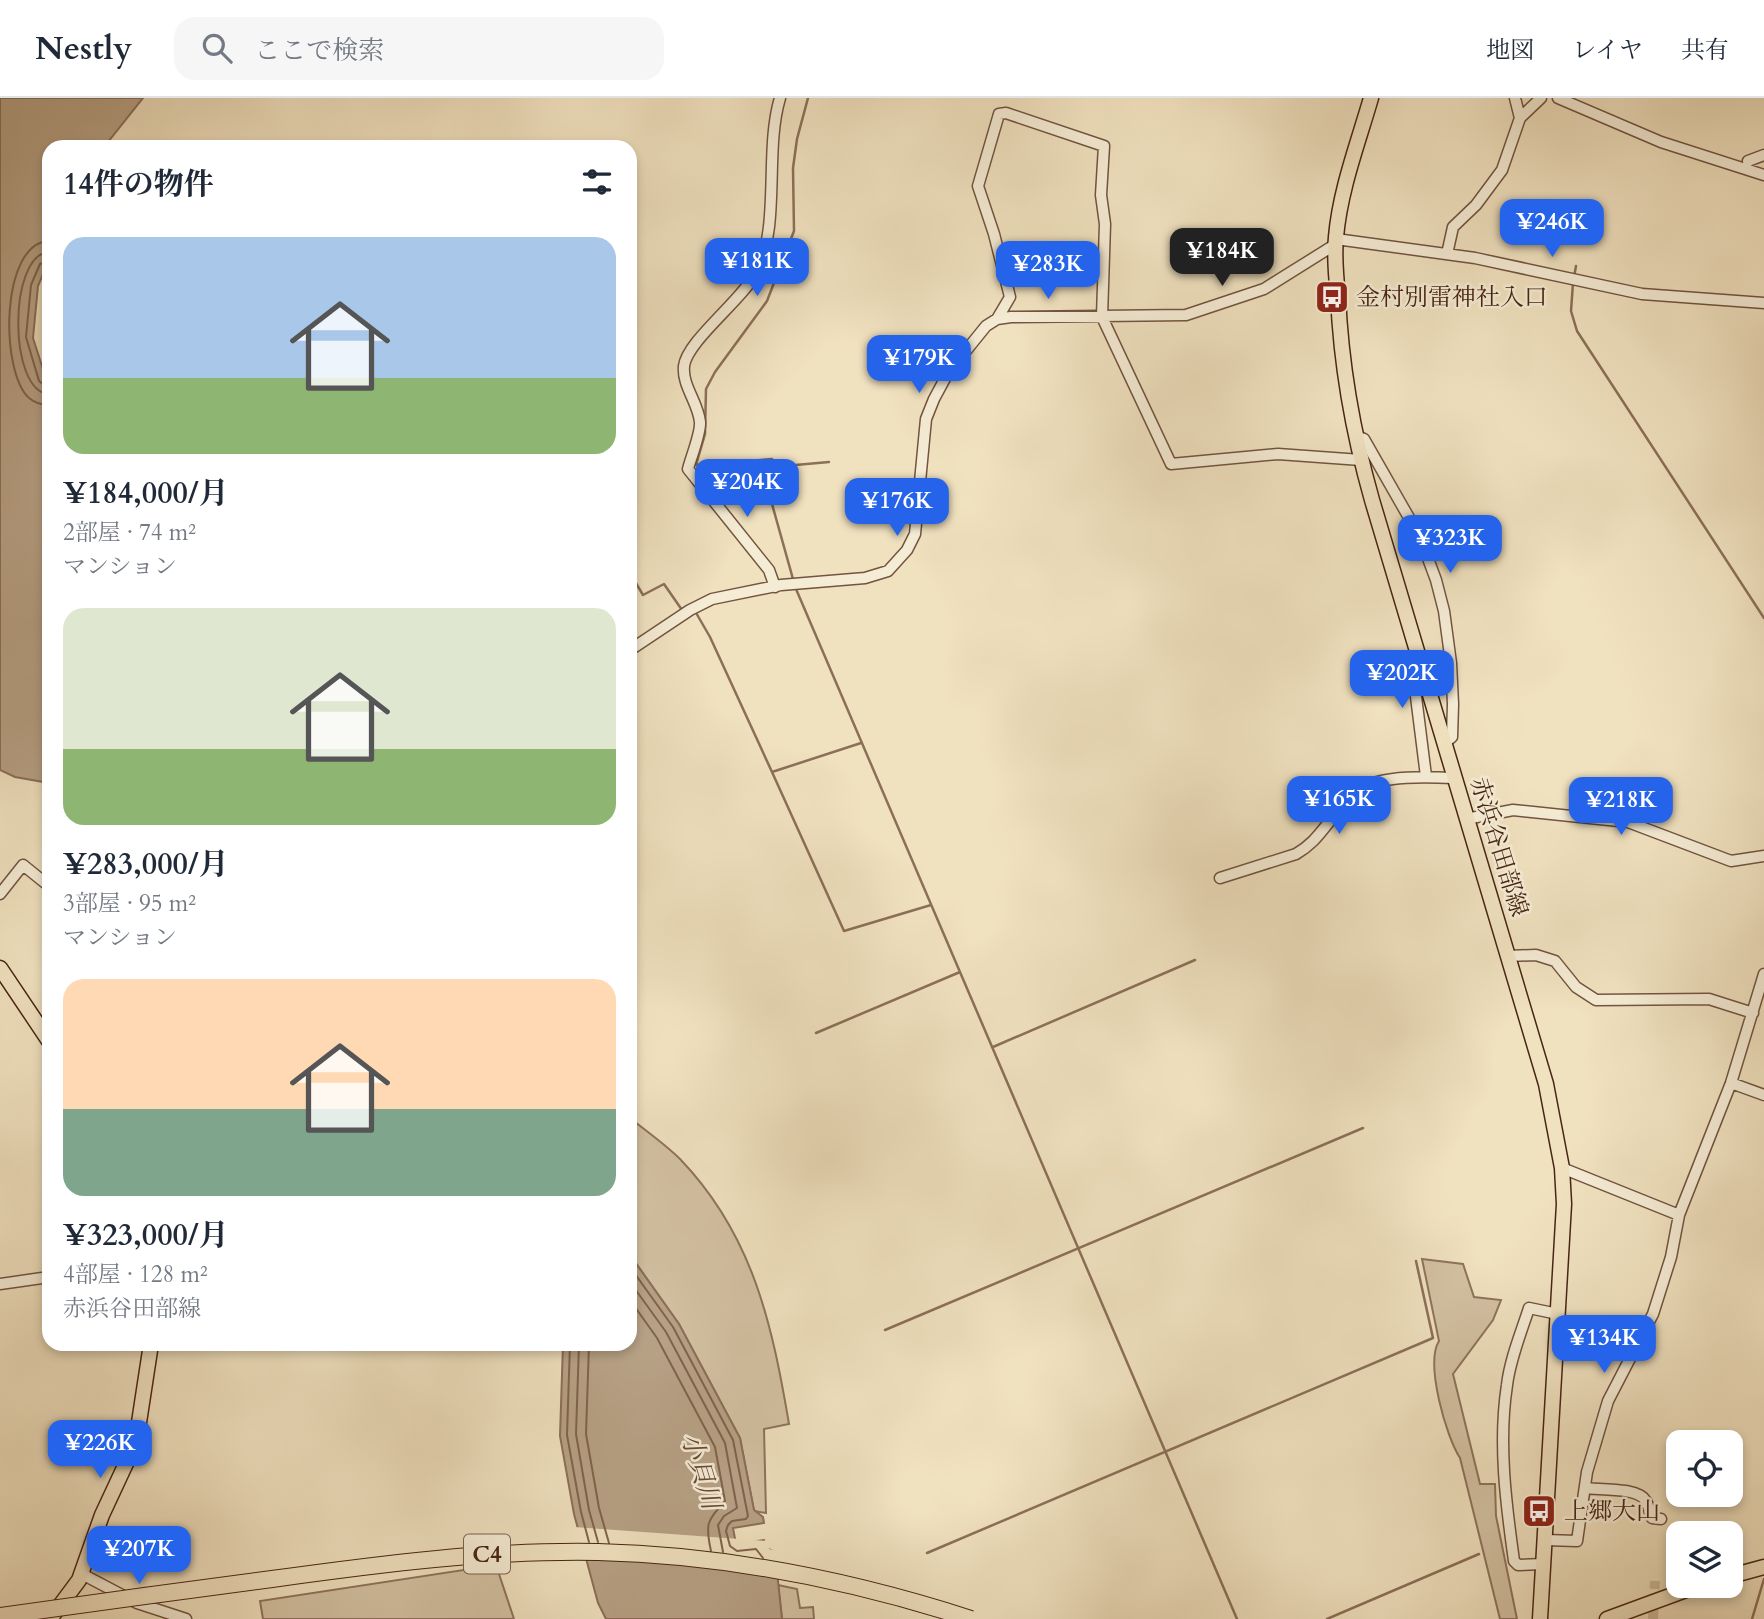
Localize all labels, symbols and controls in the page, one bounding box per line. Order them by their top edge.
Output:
search box [174,17,664,80]
text: Nestly [35,26,132,71]
icon: search [198,29,236,67]
text: ここで検索 [254,33,384,68]
text: 地図 [1486,34,1534,67]
text: レイヤ [1572,34,1643,67]
text: 共有 [1681,34,1729,67]
icon: filters [578,163,616,201]
text: 14件の物件 [63,164,214,205]
pin: ¥246K [1503,200,1601,259]
text: ¥246K [1516,206,1588,237]
pin: ¥184K [1173,228,1271,288]
text: ¥184K [1186,235,1258,266]
pin: ¥181K [708,238,806,298]
pin: ¥283K [999,242,1097,301]
text: ¥181K [721,245,793,276]
text: ¥283K [1012,248,1084,279]
bus stop icon: 金村別雷神社入口 [1313,278,1351,316]
place label: 金村別雷神社入口 [1356,281,1548,314]
icon: home [277,283,403,409]
pin: ¥179K [870,336,968,395]
text: ¥179K [883,342,955,373]
pin: ¥204K [698,460,796,519]
text: ¥204K [711,466,783,497]
text: ¥184,000/月 [63,473,229,514]
pin: ¥176K [848,478,946,538]
text: ¥176K [861,485,933,516]
pin: ¥323K [1401,516,1499,575]
text: 2部屋 · 74 m² [63,517,196,548]
text: ¥323K [1414,522,1486,553]
text: マンション [63,551,177,582]
pin: ¥202K [1353,650,1451,710]
icon: home [277,654,403,780]
text: ¥202K [1366,657,1438,688]
street label: 赤浜谷田部線 [1462,773,1536,921]
pin: ¥165K [1290,776,1388,836]
pin: ¥218K [1572,778,1670,837]
text: ¥165K [1303,783,1375,814]
text: ¥218K [1585,784,1657,815]
text: ¥283,000/月 [63,844,229,885]
text: 3部屋 · 95 m² [63,888,196,919]
text: マンション [63,922,177,953]
icon: home [277,1025,403,1151]
text: ¥323,000/月 [63,1215,229,1256]
text: 4部屋 · 128 m² [63,1259,208,1290]
text: 赤浜谷田部線 [63,1293,201,1324]
pin: ¥134K [1555,1316,1653,1375]
text: ¥134K [1568,1322,1640,1353]
pin: ¥226K [51,1420,149,1480]
text: ¥226K [64,1427,136,1458]
water label: 小貝川 [673,1429,730,1516]
map controls [1666,1430,1743,1598]
button: locate [1666,1430,1743,1507]
bus stop icon: 上郷大山 [1520,1492,1558,1530]
place label: 上郷大山 [1564,1495,1660,1528]
button: layers [1666,1521,1743,1598]
pin: ¥207K [90,1526,188,1586]
text: ¥207K [103,1533,175,1564]
road number: C4 [464,1534,510,1574]

